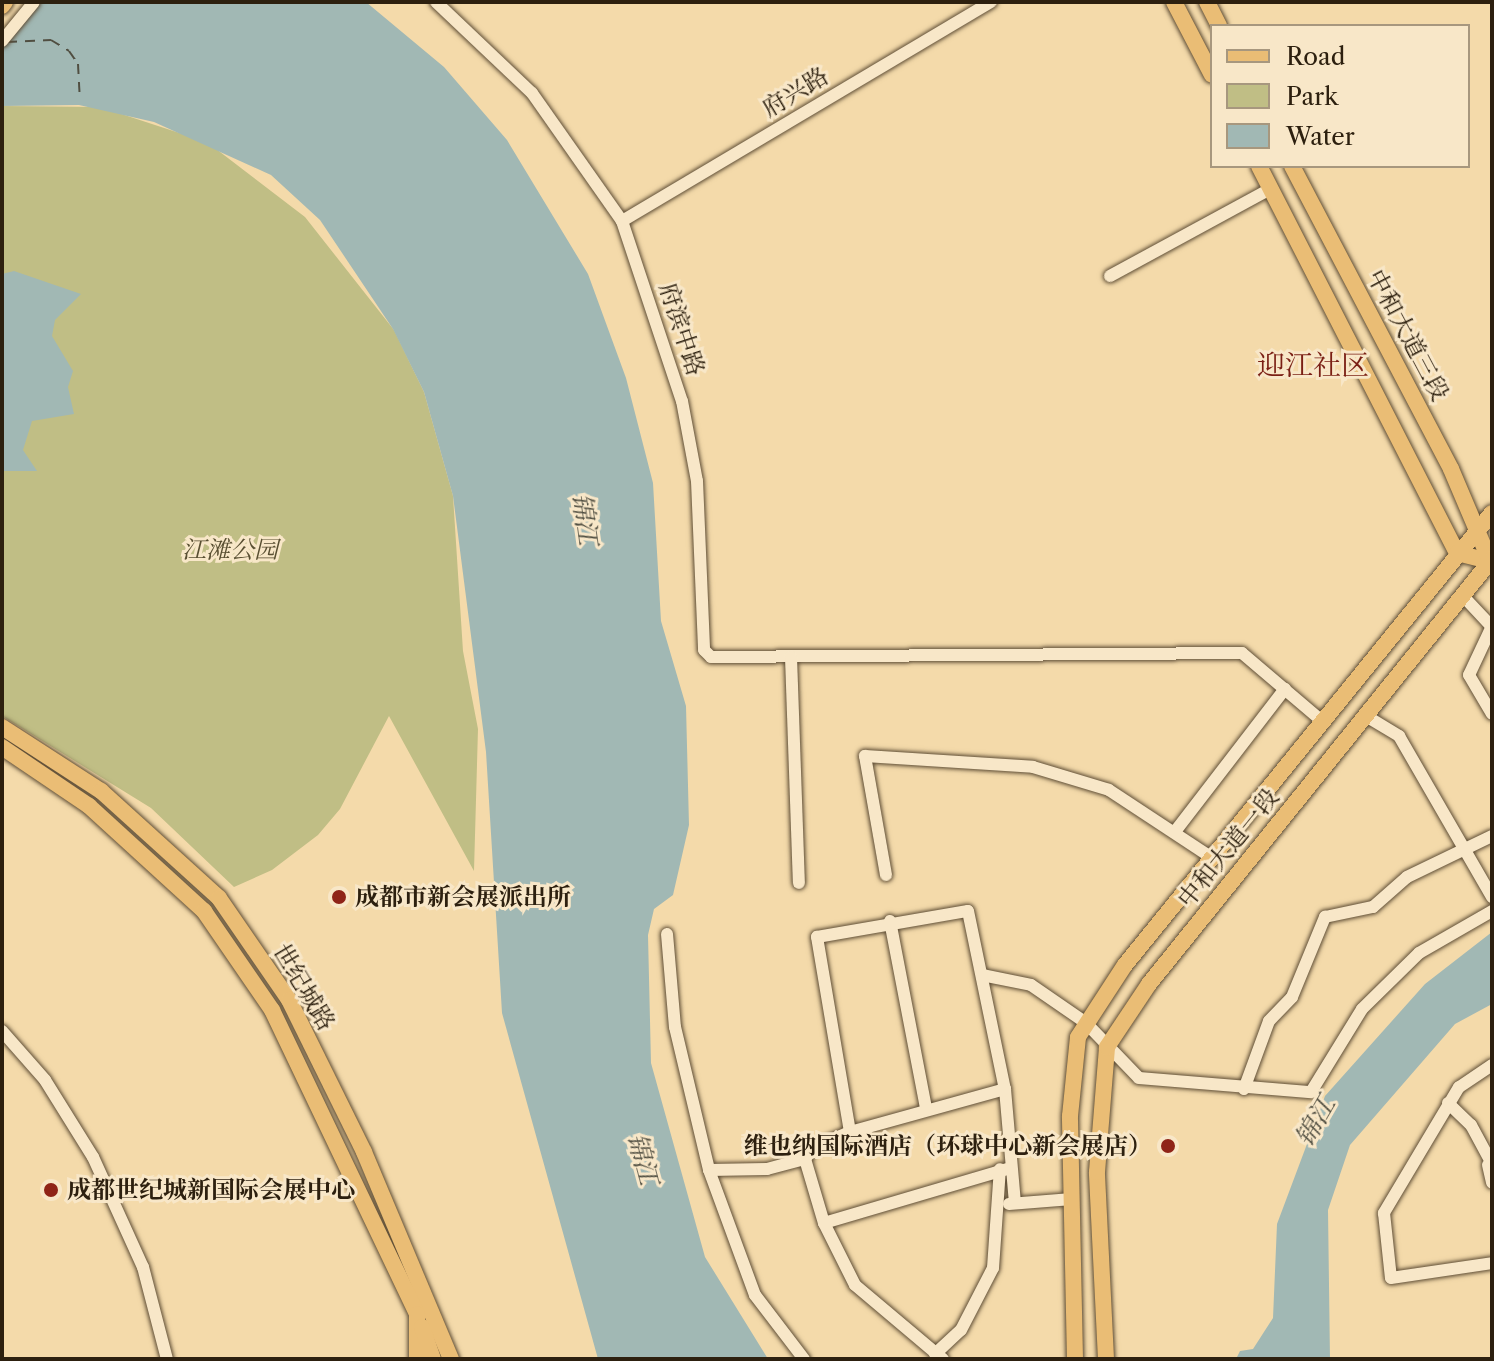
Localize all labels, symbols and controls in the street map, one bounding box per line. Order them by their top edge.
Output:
legend [1210,24,1470,168]
text: Road [1286,42,1345,71]
street label: 府兴路 [757,61,833,123]
text: Park [1286,82,1338,111]
text: Water [1286,122,1355,151]
street label: 中和大道三段 [1361,265,1455,405]
street label: 府滨中路 [653,279,711,379]
district label: 迎江社区 [1257,348,1369,382]
water label: 锦江 [565,491,603,547]
park label: 江滩公园 [182,536,278,564]
street label: 中和大道一段 [1171,783,1285,913]
place label: 成都市新会展派出所 [355,883,571,911]
marker: 成都市新会展派出所 [330,888,348,906]
street label: 世纪城路 [267,938,341,1036]
water label: 锦江 [1289,1092,1343,1152]
water label: 锦江 [620,1130,664,1188]
place label: 维也纳国际酒店（环球中心新会展店） [744,1132,1152,1160]
marker: 维也纳国际酒店（环球中心新会展店） [1159,1137,1177,1155]
place label: 成都世纪城新国际会展中心 [67,1176,355,1204]
marker: 成都世纪城新国际会展中心 [42,1181,60,1199]

